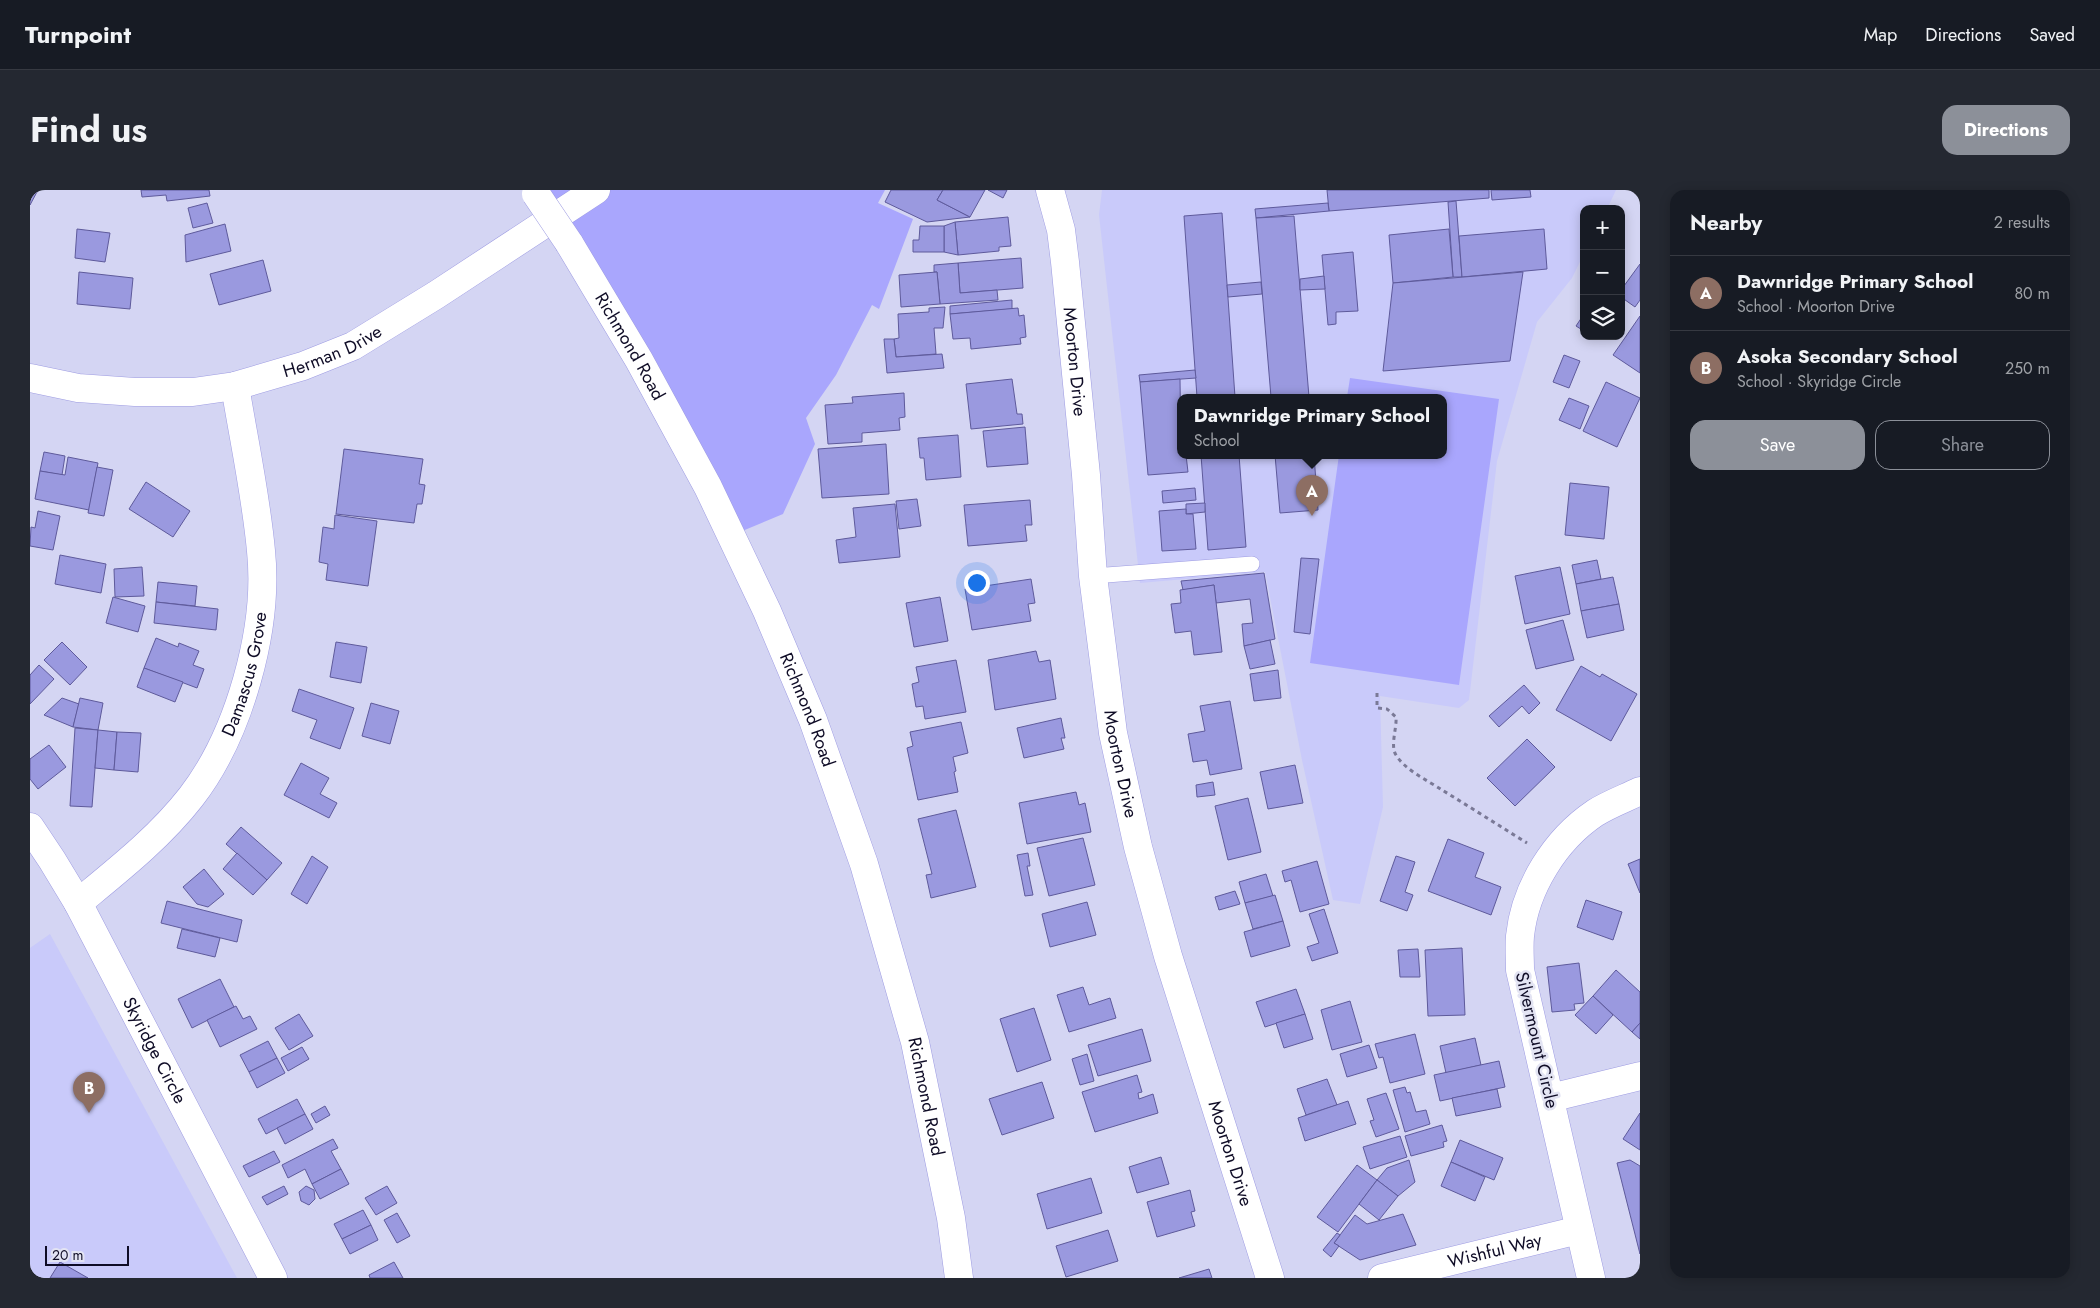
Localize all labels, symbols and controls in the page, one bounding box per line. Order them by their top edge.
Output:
text: Turnpoint [25,17,131,52]
text: Map [1864,22,1897,48]
text: Directions [1925,22,2001,48]
text: Saved [2029,22,2075,48]
text: Find us [30,105,147,155]
button: Directions [1942,105,2070,155]
map controls [1580,205,1625,340]
button: + [1580,205,1625,250]
text: Nearby [1690,208,1762,238]
text: 2 results [1994,211,2050,234]
button: − [1580,250,1625,295]
text: Dawnridge Primary School [1737,268,1973,295]
text: A [1700,282,1712,305]
text: 80 m [2014,282,2050,305]
street label: Richmond Road [588,288,671,405]
button: layers [1580,295,1625,340]
text: School · Moorton Drive [1737,295,1895,318]
street label: Moorton Drive [1057,306,1093,418]
street label: Herman Drive [280,318,387,384]
text: Asoka Secondary School [1737,343,1958,370]
text: B [1701,357,1711,380]
text: 250 m [2005,357,2050,380]
text: School · Skyridge Circle [1737,370,1901,393]
popup [1177,394,1447,459]
text: Dawnridge Primary School [1194,402,1430,429]
button: Save [1690,420,1865,470]
button: Share [1875,420,2050,470]
text: School [1194,429,1240,452]
pin: A [1296,475,1328,516]
your location [964,570,990,596]
street label: Damascus Grove [215,610,273,740]
street label: Richmond Road [773,649,842,770]
street label: Moorton Drive [1097,709,1144,820]
street label: Silvermount Circle [1509,969,1565,1111]
street label: Skyridge Circle [116,992,193,1108]
street label: Richmond Road [901,1035,951,1158]
pin: B [73,1072,105,1113]
street label: Moorton Drive [1202,1097,1259,1209]
street label: Wishful Way [1445,1227,1544,1275]
scale bar [45,1243,129,1266]
text: 20 m [52,1245,84,1265]

